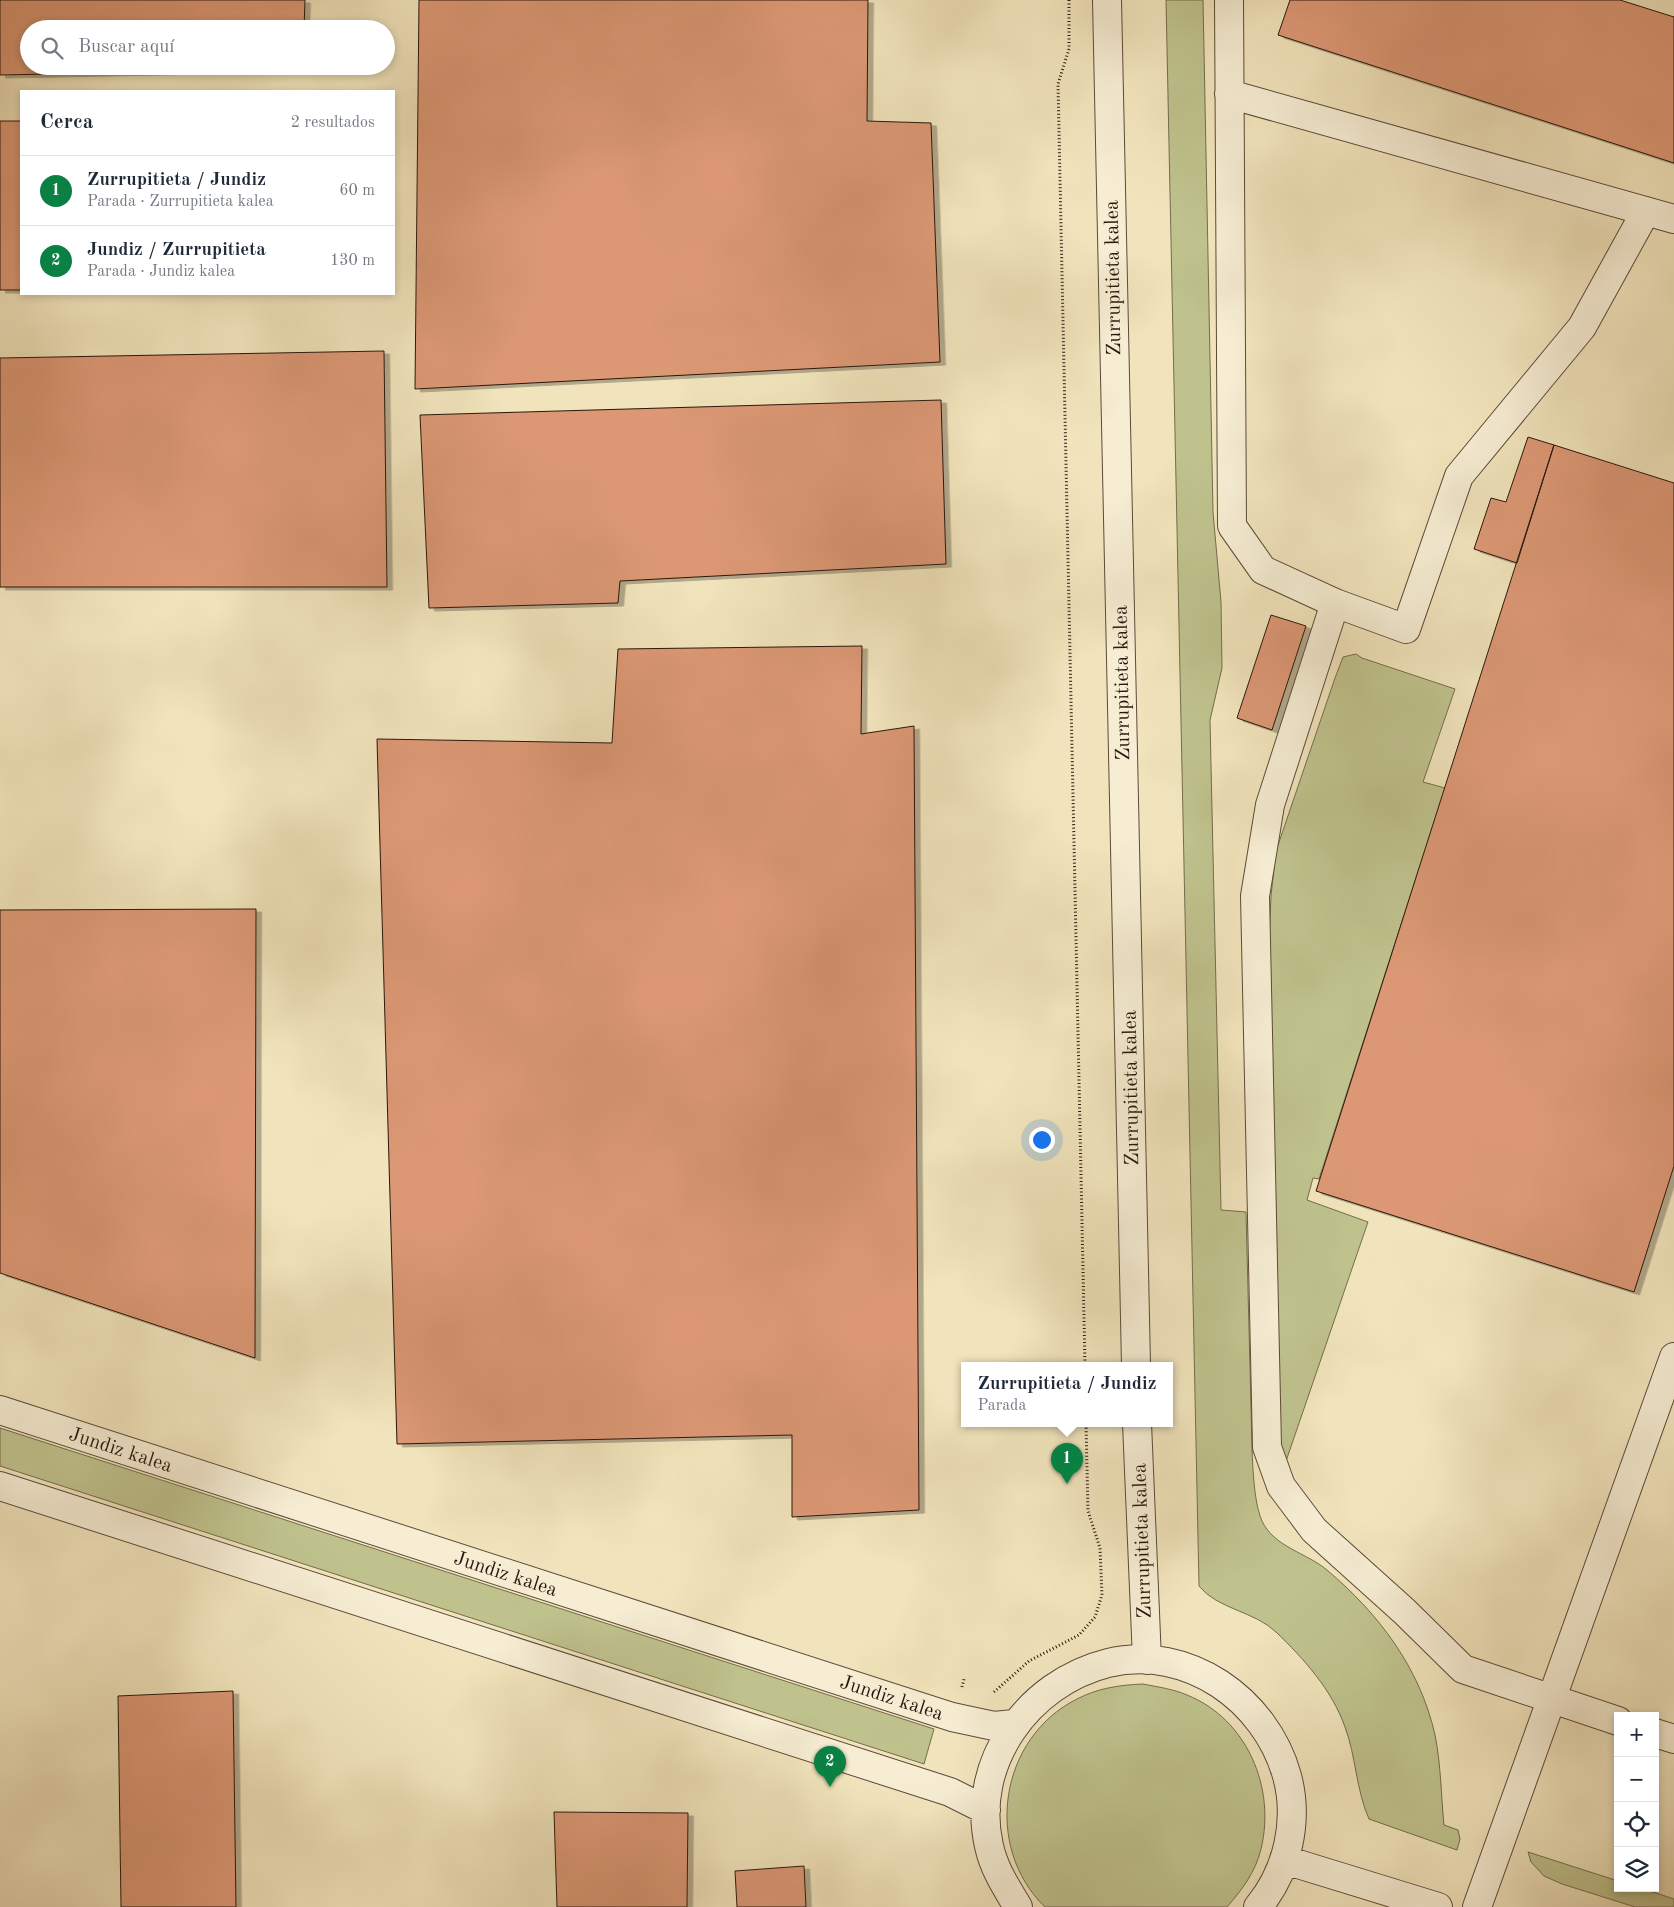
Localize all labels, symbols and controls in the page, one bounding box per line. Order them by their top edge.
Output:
search box [20,20,395,75]
icon: search [38,34,66,62]
text: Buscar aquí [78,38,174,57]
text: Cerca [40,112,93,133]
text: 2 resultados [291,115,375,131]
text: Zurrupitieta / Jundiz [87,171,266,190]
text: 1 [51,183,61,199]
text: 60 m [339,183,375,199]
text: Parada · Zurrupitieta kalea [87,194,274,210]
street label: Zurrupitieta kalea [1103,200,1125,356]
text: Jundiz / Zurrupitieta [87,241,266,260]
text: 2 [51,253,61,269]
text: 130 m [330,253,375,269]
text: Parada · Jundiz kalea [87,264,235,280]
street label: Zurrupitieta kalea [1112,605,1134,761]
street label: Zurrupitieta kalea [1121,1010,1143,1166]
your location [1029,1127,1055,1153]
popup [961,1362,1173,1427]
text: Zurrupitieta / Jundiz [978,1375,1156,1394]
text: Parada [978,1398,1026,1414]
street label: Jundiz kalea [66,1425,175,1477]
pin: 1 [1051,1443,1083,1484]
street label: Zurrupitieta kalea [1130,1463,1156,1619]
street label: Jundiz kalea [451,1549,560,1601]
street label: Jundiz kalea [837,1673,946,1725]
map controls [1614,1712,1659,1892]
button: + [1614,1712,1659,1757]
pin: 2 [814,1746,846,1787]
button: − [1614,1757,1659,1802]
button: locate [1614,1802,1659,1847]
button: layers [1614,1847,1659,1892]

